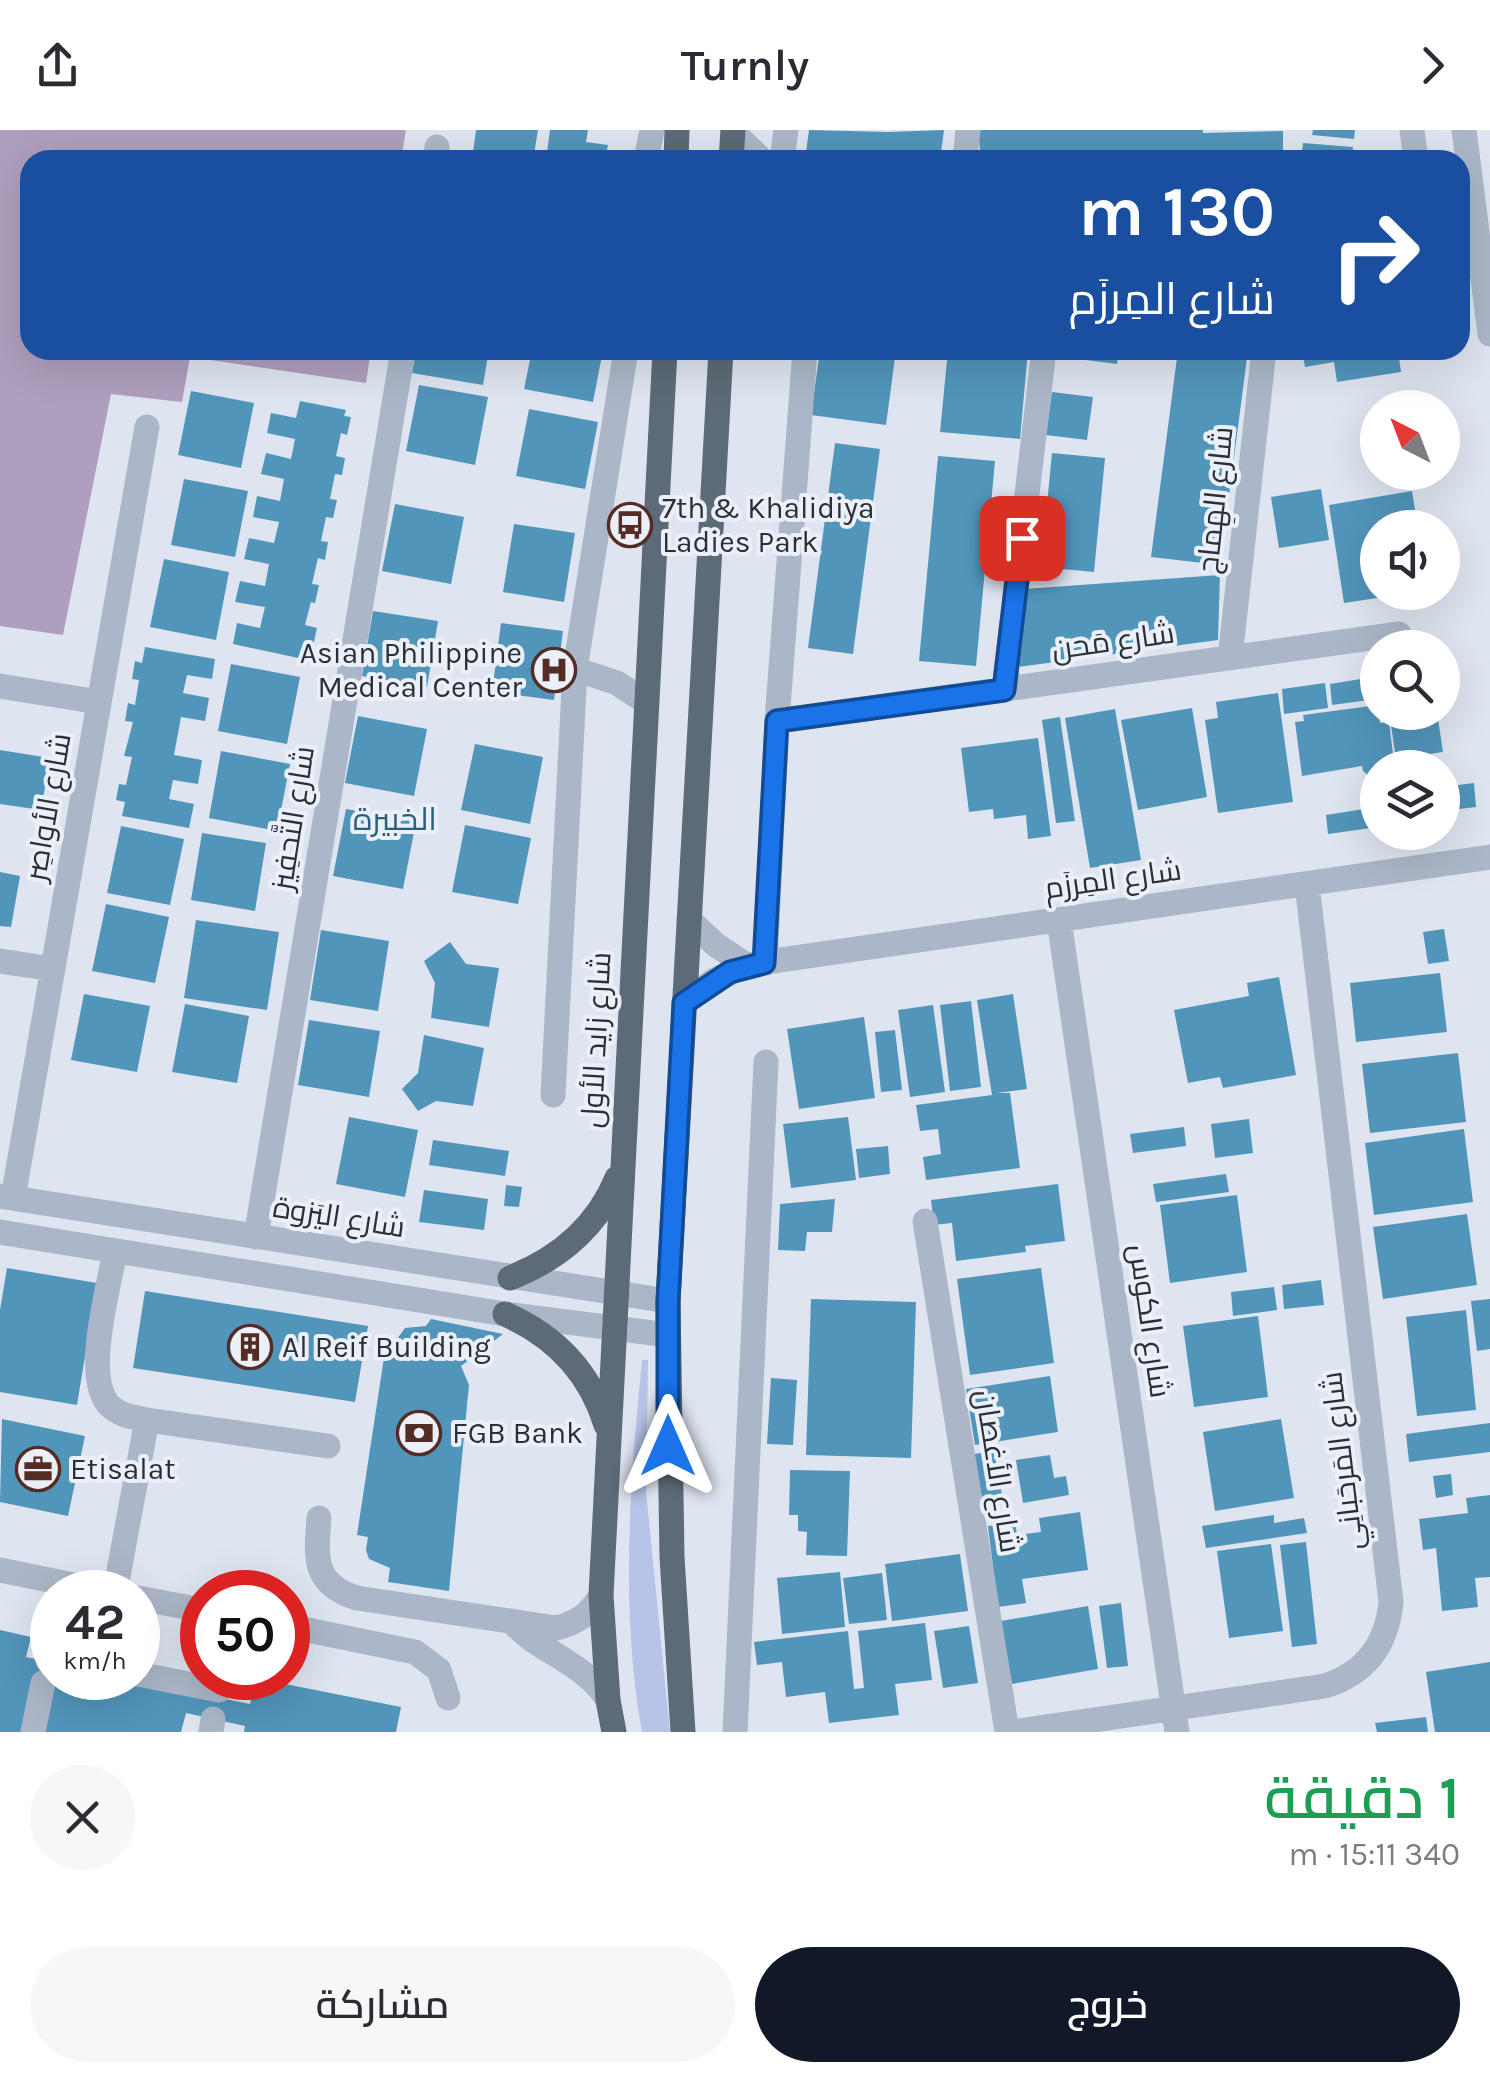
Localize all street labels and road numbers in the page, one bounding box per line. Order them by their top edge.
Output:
street label: شارع الهِماج [1189,425,1246,576]
street label: شارع مَحن [1049,615,1177,669]
street label: شارع الأواصِر [17,730,81,886]
street label: شارع التَّحفِيز [262,743,324,895]
street label: شارع المِرزَم [1042,852,1184,908]
street label: شارع زايد الأول [573,951,621,1129]
street label: شارع اليَزوة [270,1189,408,1247]
street label: شارع الكوس [1119,1242,1179,1401]
street label: شارع المَرحَبانِي [1313,1369,1376,1552]
street label: شارع الأغصان [965,1387,1029,1556]

